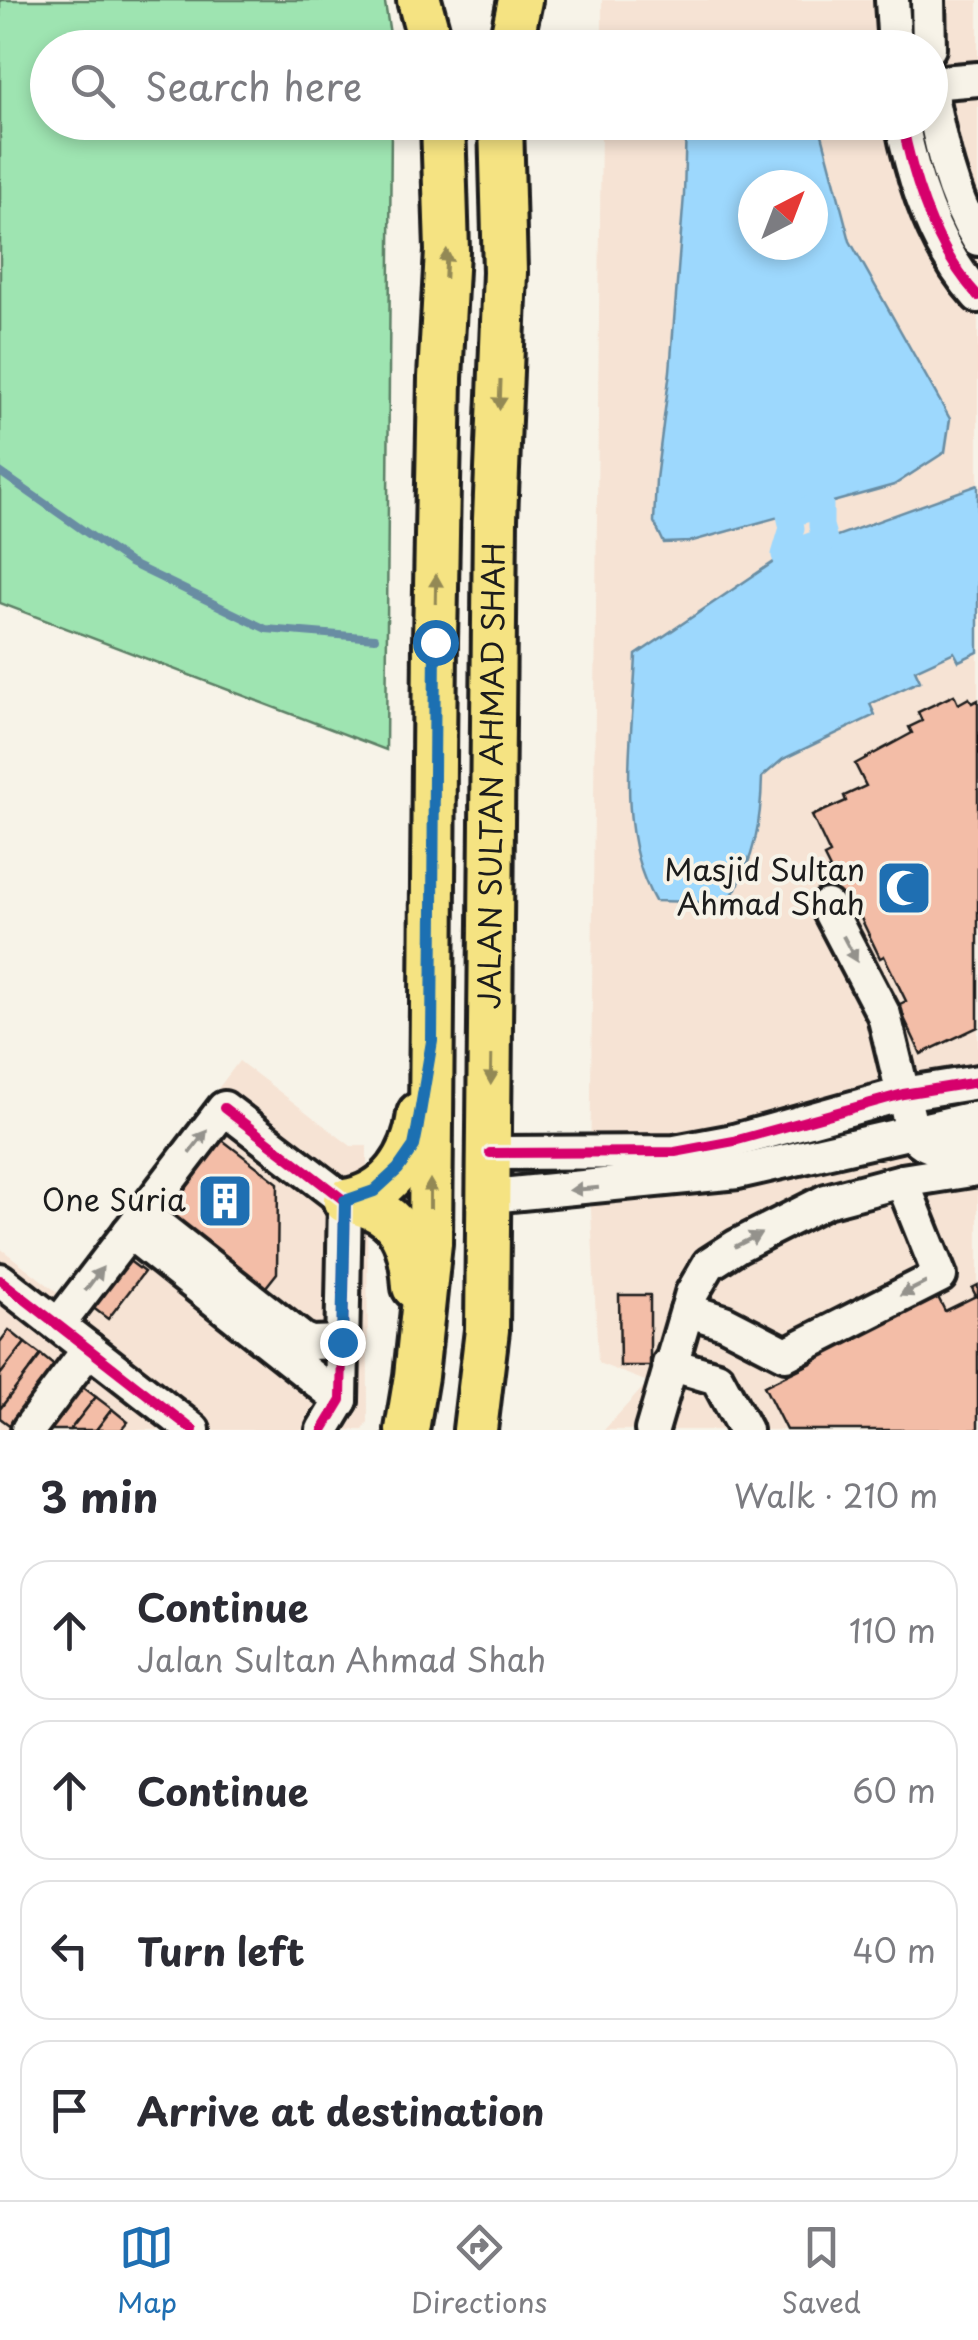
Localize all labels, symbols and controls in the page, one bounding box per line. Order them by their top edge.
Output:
search box [30,30,948,140]
text: Search here [145,57,362,114]
icon: search [65,58,120,113]
north arrow [738,170,828,260]
one-way arrow [438,248,454,280]
one-way arrow [492,379,508,411]
street label: JALAN SULTAN AHMAD SHAH [465,542,515,1010]
one-way arrow [428,572,444,604]
route start [413,620,459,666]
place label: Masjid Sultan Ahmad Shah [664,846,865,925]
mosque icon: Masjid Sultan Ahmad Shah [874,858,934,918]
one-way arrow [842,934,859,963]
one-way arrow [483,1054,499,1086]
one-way arrow [187,1129,208,1155]
building icon: One Suria [195,1171,255,1231]
place label: One Suria [42,1176,186,1221]
one-way arrow [422,1177,438,1209]
one-way arrow [567,1181,599,1197]
one-way arrow [734,1232,763,1249]
one-way arrow [83,1266,103,1292]
one-way arrow [898,1280,927,1297]
route end [320,1320,366,1366]
text: 3 min [40,1464,158,1527]
text: Walk · 210 m [734,1471,938,1519]
text: Continue [137,1578,308,1635]
icon: ahead [42,1603,97,1658]
text: 110 m [849,1606,936,1654]
text: Jalan Sultan Ahmad Shah [137,1635,546,1683]
text: Continue [137,1762,308,1819]
icon: ahead [42,1763,97,1818]
text: 60 m [852,1766,936,1814]
text: Turn left [137,1922,305,1979]
icon: left [42,1923,97,1978]
text: 40 m [852,1926,936,1974]
text: Arrive at destination [137,2082,545,2139]
icon: arrive [42,2083,97,2138]
tab: Map [117,2220,177,2323]
tab: Directions [411,2220,547,2323]
tab: Saved [781,2220,861,2323]

